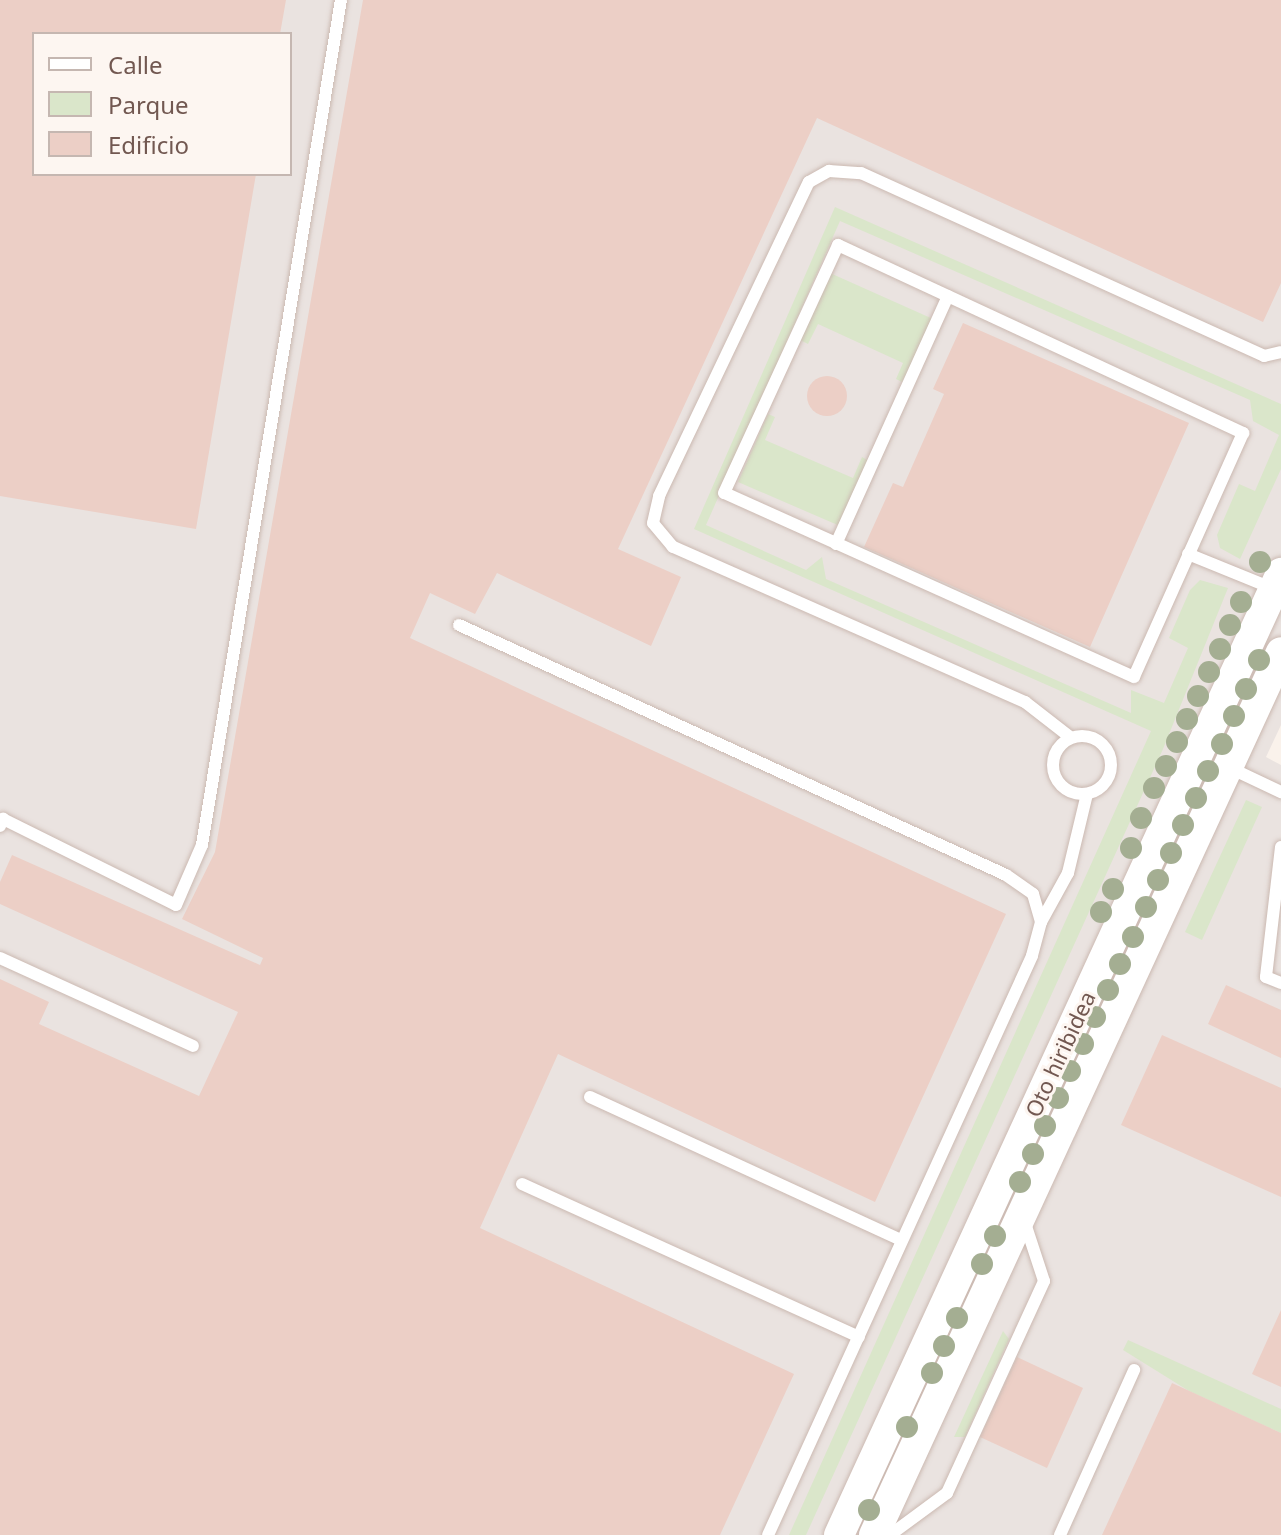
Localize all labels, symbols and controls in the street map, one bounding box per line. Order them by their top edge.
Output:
legend [32,32,292,176]
text: Calle [108,48,163,81]
text: Parque [108,88,189,121]
text: Edificio [108,128,189,161]
street label: Oto hiribidea [1019,987,1101,1121]

